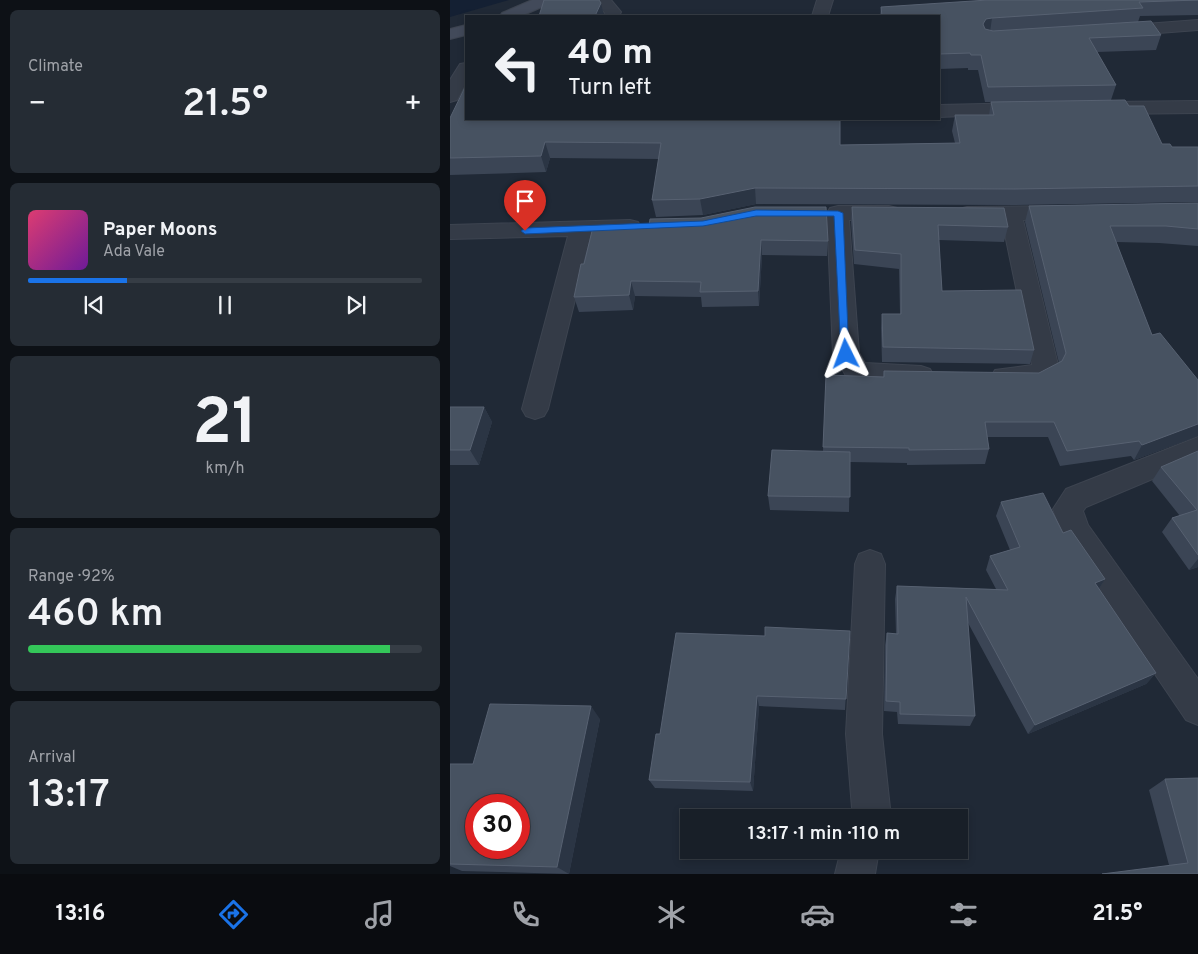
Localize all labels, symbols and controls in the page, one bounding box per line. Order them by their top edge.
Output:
text: 40 m [568,32,653,76]
icon: left [485,35,550,100]
text: Climate [28,57,83,77]
text: Turn left [568,75,651,102]
text: 21.5° [182,81,268,130]
text: − [28,87,46,123]
text: + [404,87,422,123]
pin [504,180,546,231]
icon: arrive [511,187,539,215]
text: Paper Moons [103,218,217,242]
text: Ada Vale [103,242,165,262]
icon: previous [80,291,108,319]
icon: pause [211,291,239,319]
icon: next [342,291,370,319]
position arrow [819,327,871,379]
text: 21 [192,385,258,467]
text: km/h [206,459,244,479]
text: Range · 92% [28,567,115,587]
text: 460 km [28,591,163,640]
text: Arrival [28,748,76,768]
text: 13:17 [28,772,110,821]
speed limit sign: 30 [465,794,530,859]
text: 13:17 · 1 min · 110 m [748,822,900,846]
icon: directions [216,897,251,932]
icon: music [362,897,397,932]
icon: phone [508,897,543,932]
icon: climate [654,897,689,932]
icon: car [800,897,835,932]
icon: filters [946,897,981,932]
text: 13:16 [56,901,105,928]
text: 21.5° [1092,901,1142,928]

